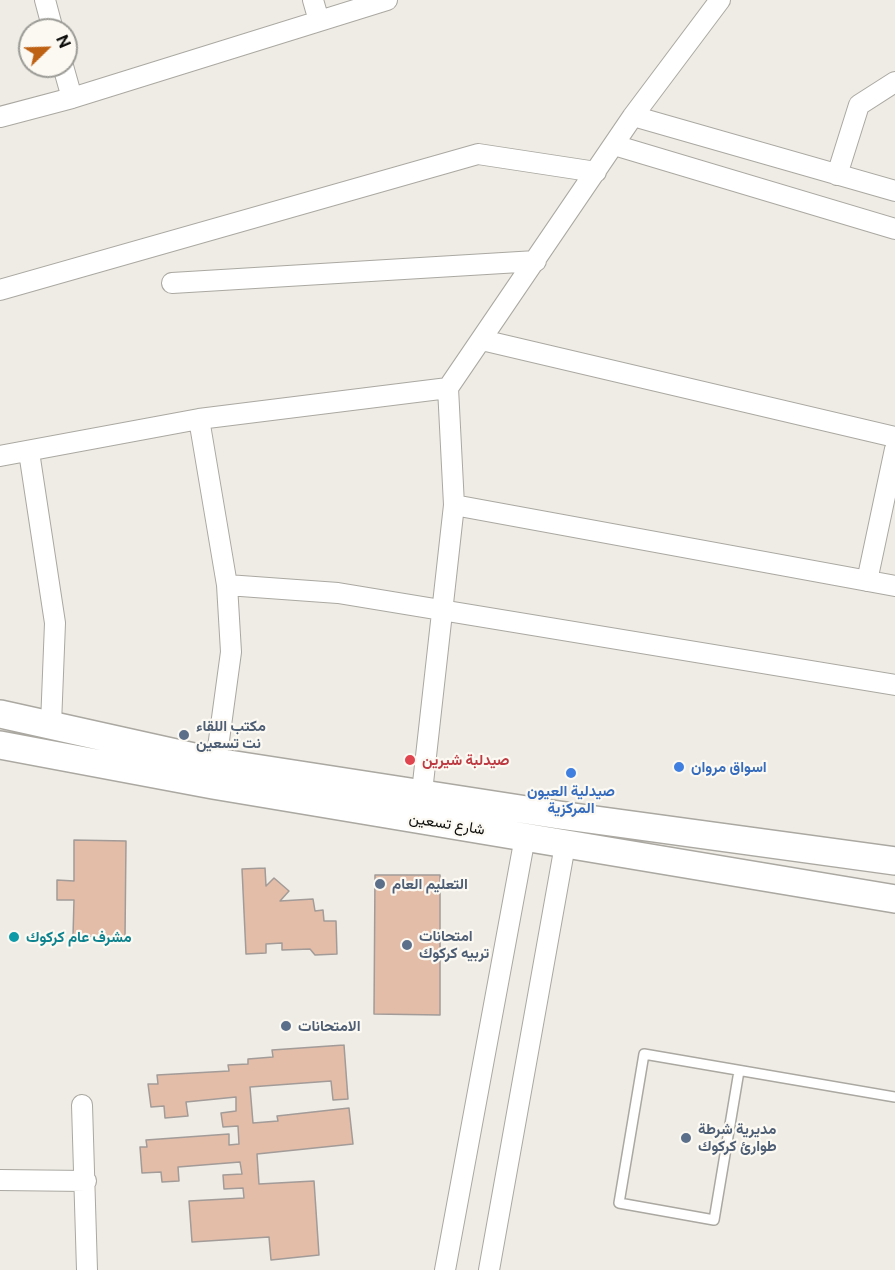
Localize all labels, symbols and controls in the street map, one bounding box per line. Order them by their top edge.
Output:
north arrow [18,18,78,78]
text: N [52,32,74,51]
place label: مكتب اللقاء نت تسعين [196,717,266,752]
marker: مكتب اللقاء نت تسعين [177,728,191,742]
place label: صيدلبة شيرين [422,751,510,769]
marker: صيدلبة شيرين [403,753,417,767]
place label: اسواق مروان [691,758,767,776]
marker: اسواق مروان [672,760,686,774]
marker: صيدلية العيون المركزية [564,766,578,780]
place label: صيدلية العيون المركزية [527,782,615,817]
street label: شارع تسعين [408,809,486,839]
place label: التعليم العام [392,875,468,893]
marker: التعليم العام [373,877,387,891]
place label: امتحانات تربيه كركوك [419,927,489,962]
place label: مشرف عام كركوك [26,928,132,946]
marker: مشرف عام كركوك [7,930,21,944]
marker: امتحانات تربيه كركوك [400,938,414,952]
place label: الامتحانات [298,1017,361,1035]
marker: الامتحانات [279,1019,293,1033]
place label: مديرية شرطة طوارئ كركوك [698,1120,777,1155]
marker: مديرية شرطة طوارئ كركوك [679,1131,693,1145]

